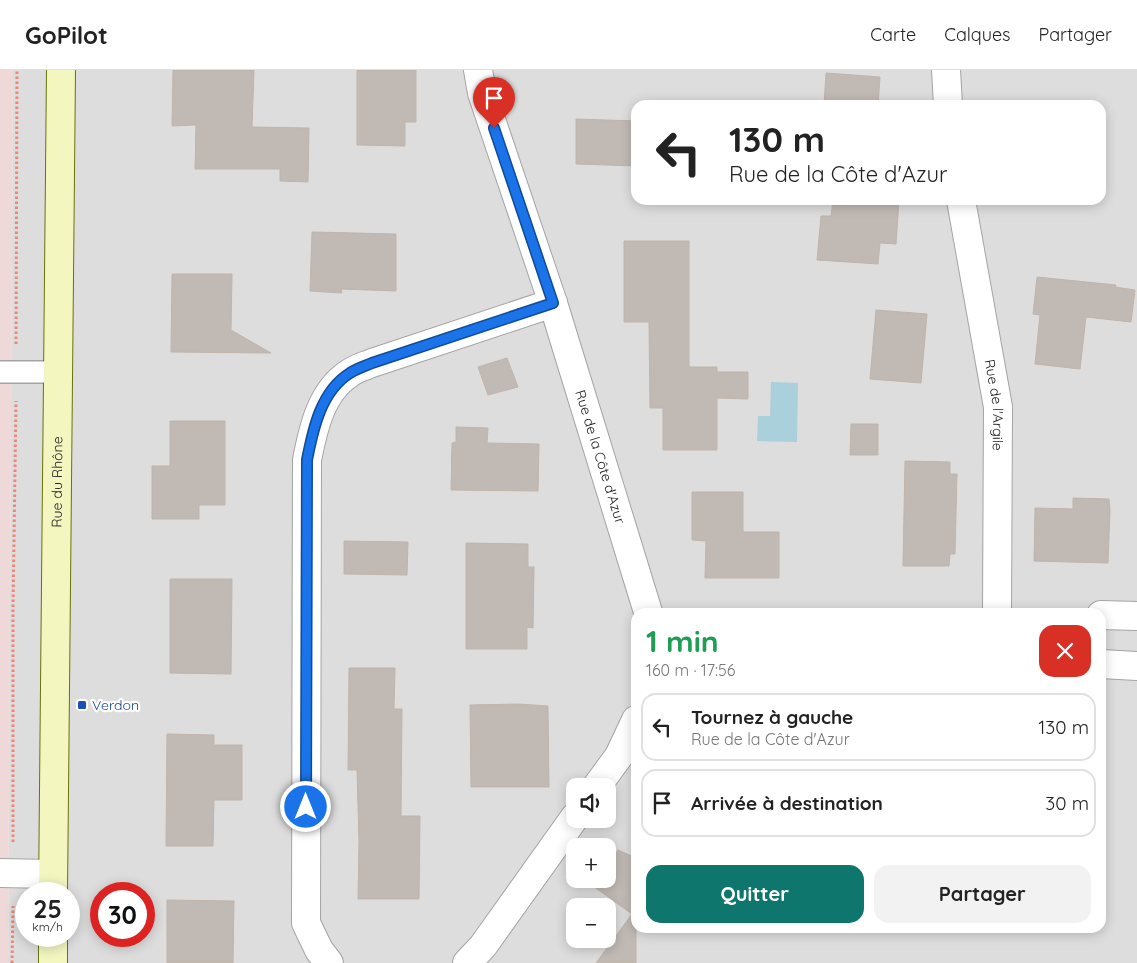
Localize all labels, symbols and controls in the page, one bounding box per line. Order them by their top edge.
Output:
text: GoPilot [25,20,108,50]
text: Carte [870,23,916,46]
text: Calques [944,23,1011,46]
text: Partager [1039,23,1112,46]
pin [473,77,515,128]
icon: arrive [480,84,508,112]
text: 130 m [729,117,825,161]
icon: left [646,120,711,185]
text: Rue de la Côte d'Azur [729,160,947,188]
street label: Rue de l'Argile [981,358,1007,451]
street label: Rue de la Côte d'Azur [571,388,630,527]
street label: Rue du Rhône [48,436,66,528]
text: 1 min [646,622,719,660]
button: close [1039,625,1091,677]
text: 160 m · 17:56 [646,660,735,680]
place label: Verdon [92,696,139,714]
marker: Verdon [76,699,88,711]
text: Tournez à gauche [691,705,853,729]
icon: left [648,713,676,741]
text: 130 m [1038,715,1089,739]
text: Rue de la Côte d'Azur [691,729,850,749]
map controls [566,778,616,948]
button: sound [566,778,616,828]
position arrow [279,780,331,832]
icon: arrive [648,789,676,817]
text: Arrivée à destination [691,791,883,815]
text: 30 m [1045,791,1089,815]
button: + [566,838,616,888]
button: Quitter [646,865,864,923]
button: Partager [874,865,1091,923]
speed limit sign: 30 [90,882,155,947]
text: 25 [33,893,62,924]
button: − [566,898,616,948]
text: km/h [32,919,63,934]

